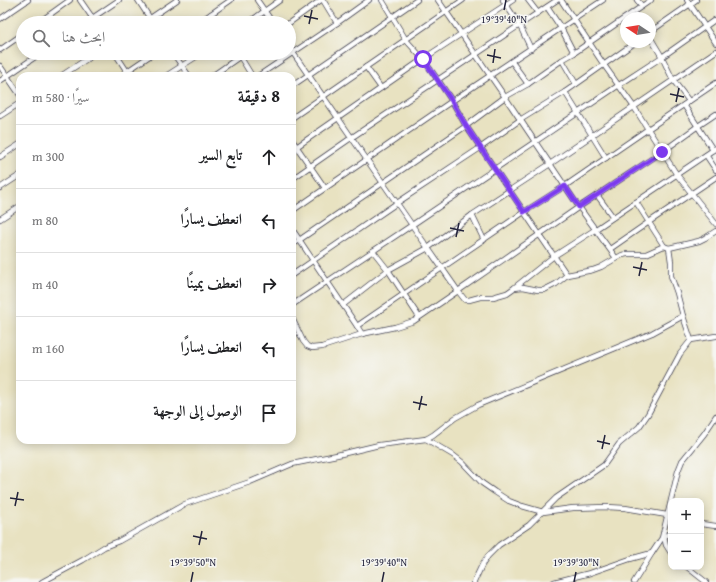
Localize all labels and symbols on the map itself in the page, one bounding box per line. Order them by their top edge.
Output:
text: 19°39'40"N [481,12,527,27]
north arrow [620,12,656,48]
route start [414,50,432,68]
route end [653,143,671,161]
text: 19°39'50"N [170,555,216,570]
text: 19°39'40"N [361,555,407,570]
text: 19°39'30"N [553,555,599,570]

